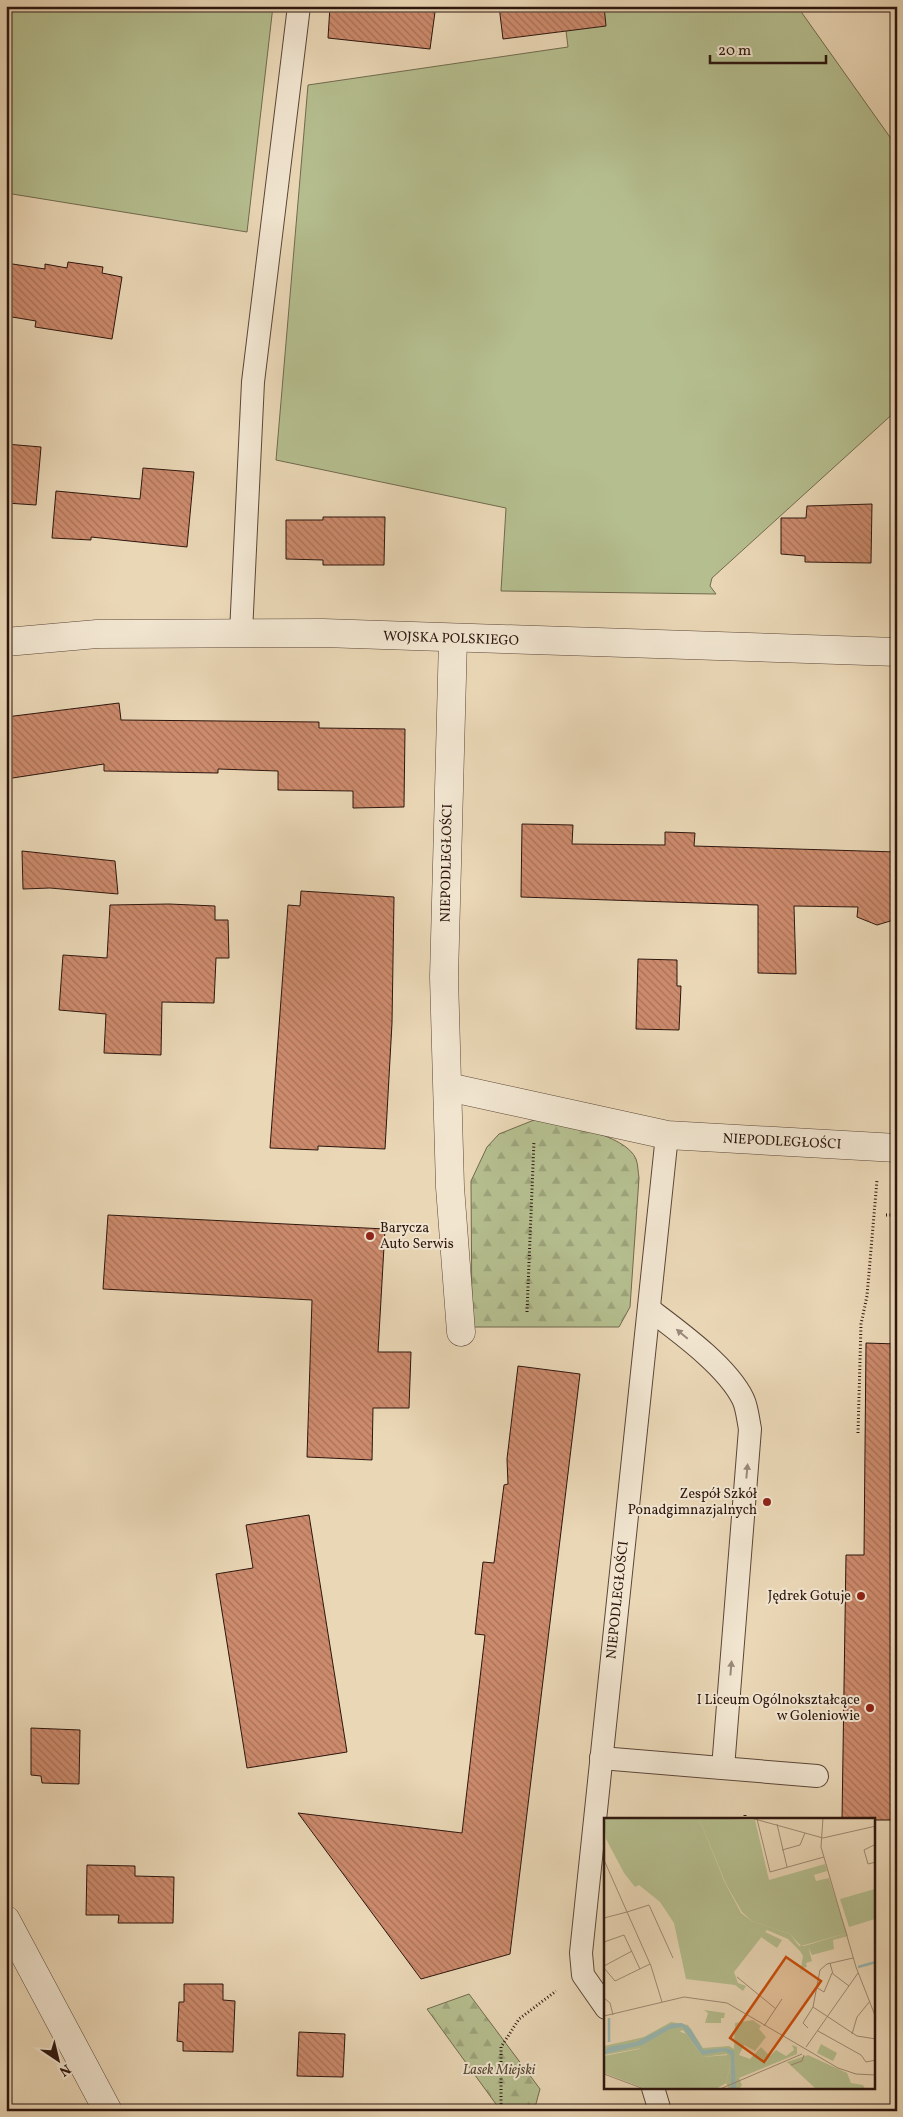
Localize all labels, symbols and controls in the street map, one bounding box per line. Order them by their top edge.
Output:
scale bar [710,32,827,64]
text: 20 m [718,41,751,62]
street label: WOJSKA POLSKIEGO [383,627,519,651]
street label: NIEPODLEGŁOŚCI [435,803,458,923]
street label: NIEPODLEGŁOŚCI [722,1128,842,1155]
place label: Barycza Auto Serwis [380,1219,454,1254]
marker: Barycza Auto Serwis [364,1230,376,1242]
one-way arrow [676,1328,688,1340]
one-way arrow [743,1462,751,1478]
place label: Zespół Szkół Ponadgimnazjalnych [628,1485,758,1520]
marker: Zespół Szkół Ponadgimnazjalnych [761,1496,773,1508]
street label: NIEPODLEGŁOŚCI [601,1540,634,1660]
place label: Jędrek Gotuje [768,1587,851,1606]
marker: Jędrek Gotuje [855,1590,867,1602]
one-way arrow [727,1659,735,1675]
place label: I Liceum Ogólnokształcące w Goleniowie [697,1691,860,1726]
marker: I Liceum Ogólnokształcące w Goleniowie [864,1702,876,1714]
inset map [604,1818,876,2090]
north arrow [32,2034,82,2084]
text: N [55,2059,74,2080]
park label: Lasek Miejski [463,2061,536,2080]

